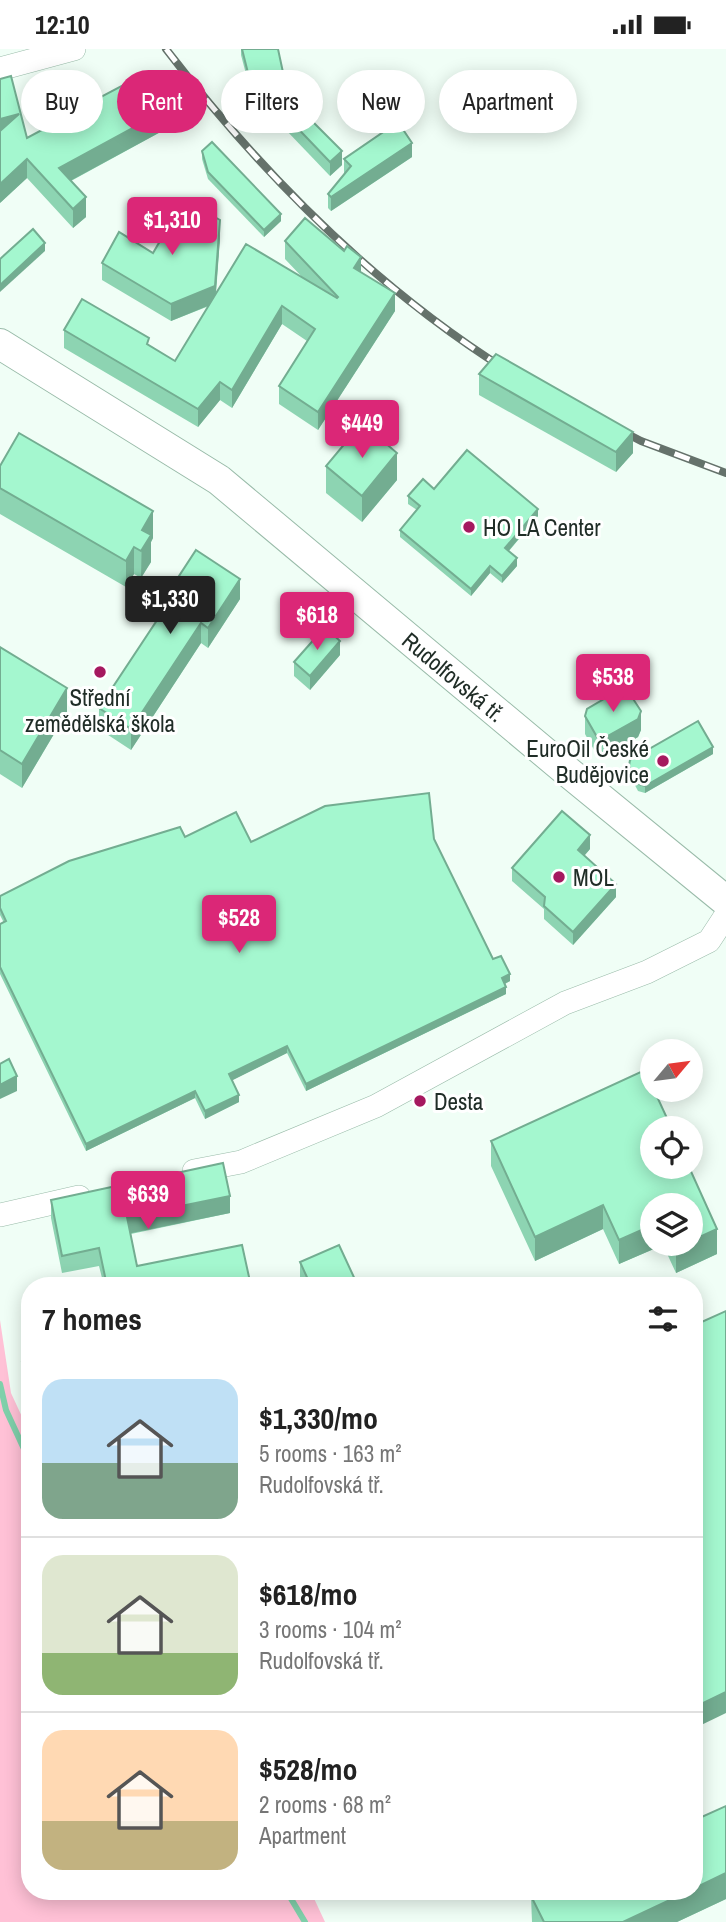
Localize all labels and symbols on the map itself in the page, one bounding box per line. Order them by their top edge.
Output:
pin: $1,310 [115,197,229,257]
pin: $449 [321,401,403,460]
place label: HO LA Center [483,512,601,543]
marker: HO LA Center [461,519,477,535]
pin: $1,330 [113,577,227,636]
pin: $618 [276,593,358,652]
street label: Rudolfovská tř. [396,625,512,728]
pin: $538 [572,655,654,714]
marker: Střední zemědělská škola [92,664,108,680]
place label: Střední zemědělská škola [25,682,175,739]
place label: EuroOil České Budějovice [526,733,649,790]
marker: EuroOil České Budějovice [655,753,671,769]
place label: MOL [573,862,614,893]
marker: MOL [551,869,567,885]
pin: $528 [198,895,280,955]
north arrow [640,1039,704,1103]
place label: Desta [434,1086,484,1117]
marker: Desta [412,1093,428,1109]
pin: $639 [107,1171,189,1231]

